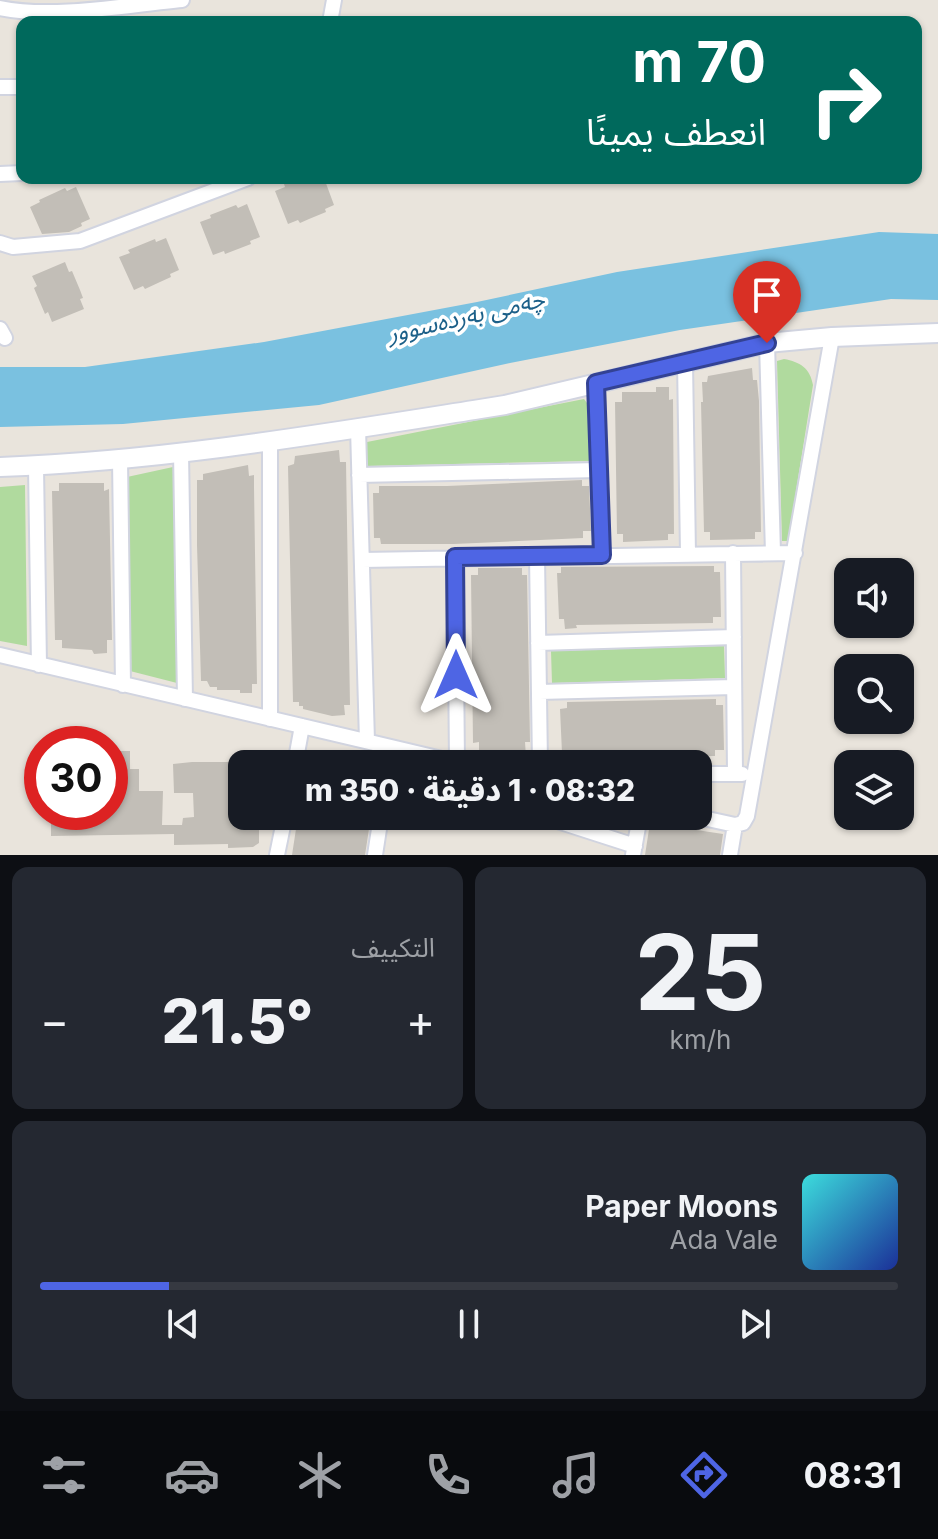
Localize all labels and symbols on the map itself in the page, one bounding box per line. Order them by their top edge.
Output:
pin [733,261,801,343]
water label: چەمی بەردەسوور [383,284,548,351]
position arrow [414,633,498,717]
speed limit sign: 30 [24,726,128,830]

